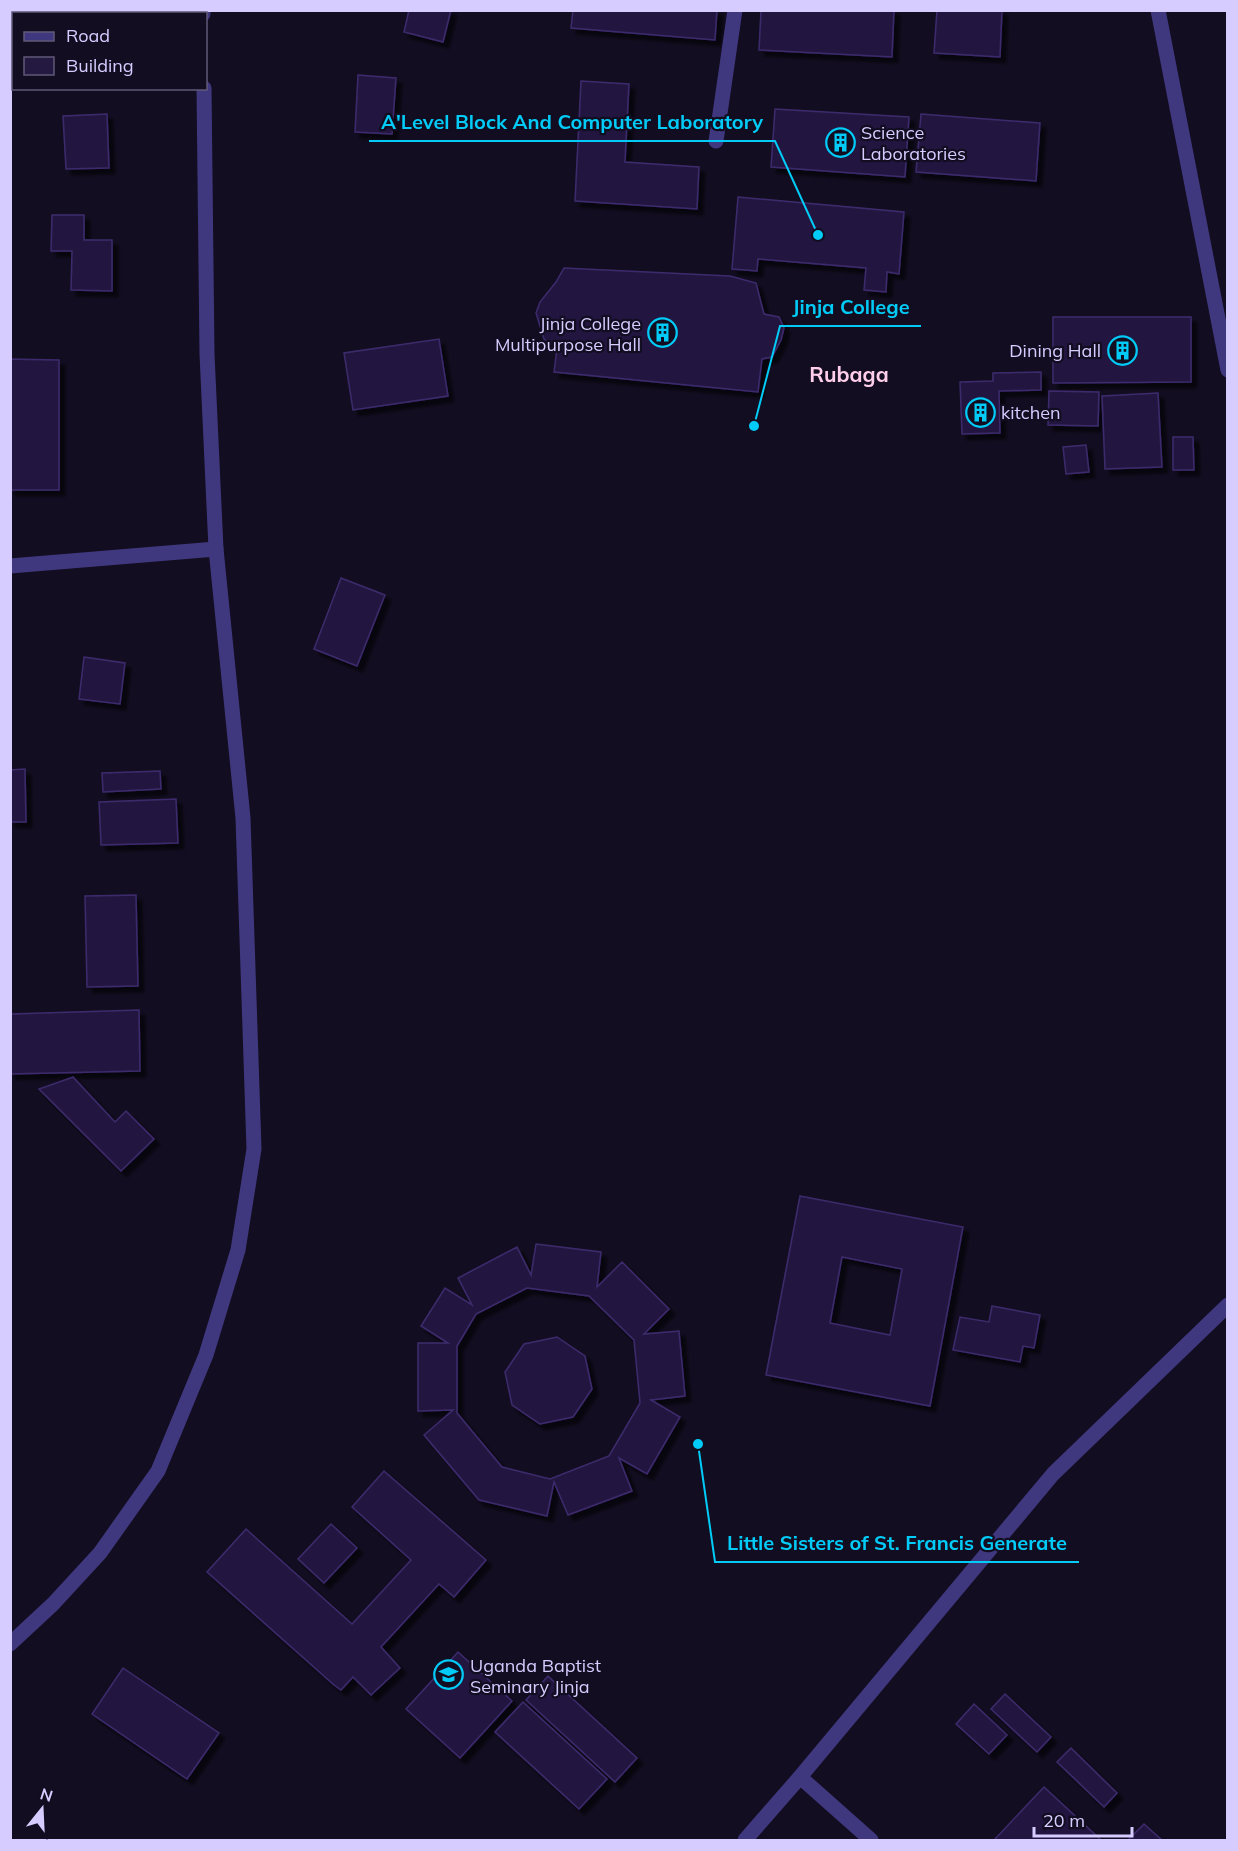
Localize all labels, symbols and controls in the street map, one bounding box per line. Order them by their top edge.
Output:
legend [12,12,207,90]
text: Road [66,24,110,47]
text: Building [66,54,134,77]
callout: A'Level Block And Computer Laboratory [369,103,775,141]
text: A'Level Block And Computer Laboratory [381,109,763,134]
place label: Science Laboratories [861,121,966,165]
building icon: Science Laboratories [824,126,856,158]
callout: Jinja College [780,288,921,326]
text: Jinja College [792,294,910,319]
place label: Jinja College Multipurpose Hall [495,312,641,356]
building icon: Jinja College Multipurpose Hall [646,317,678,349]
building icon: Dining Hall [1106,334,1138,366]
place label: Dining Hall [1009,339,1101,362]
district label: Rubaga [809,361,889,387]
building icon: kitchen [964,396,996,428]
place label: kitchen [1001,401,1061,424]
callout: Little Sisters of St. Francis Generate [715,1524,1079,1562]
text: Little Sisters of St. Francis Generate [727,1530,1067,1555]
place label: Uganda Baptist Seminary Jinja [470,1654,601,1698]
school or university icon: Uganda Baptist Seminary Jinja [433,1659,465,1691]
north arrow [12,1779,72,1839]
text: N [38,1783,55,1806]
scale bar [1034,1800,1132,1838]
text: 20 m [1043,1809,1085,1832]

